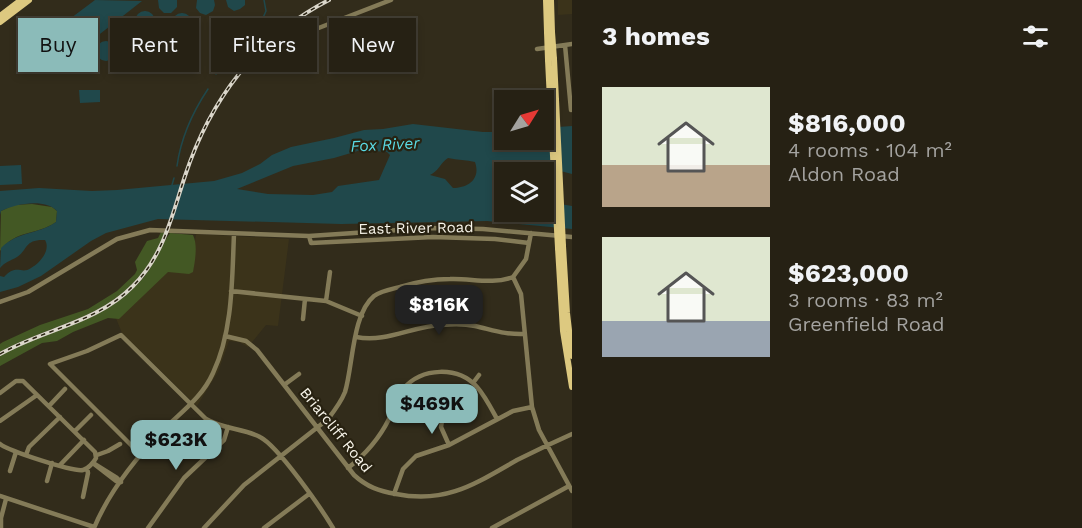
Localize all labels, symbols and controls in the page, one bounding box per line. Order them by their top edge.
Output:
chip: Buy [18,18,98,72]
chip: Rent [110,18,199,72]
chip: Filters [211,18,317,72]
chip: New [329,18,416,72]
icon: filters [1019,20,1052,53]
text: 3 homes [602,21,710,51]
north arrow [494,90,554,150]
map controls [494,90,554,222]
text: $816,000 [788,108,906,138]
icon: home [650,111,722,183]
water label: Fox River [350,133,421,156]
text: 4 rooms · 104 m² [788,138,952,162]
button: layers [494,162,554,222]
text: Aldon Road [788,162,900,186]
street label: East River Road [358,218,474,238]
text: $623,000 [788,258,909,288]
icon: home [650,261,722,333]
pin: $816K [397,285,481,336]
text: 3 rooms · 83 m² [788,288,943,312]
text: $816K [409,292,469,316]
text: Greenfield Road [788,312,945,336]
street label: Briarcliff Road [296,384,376,476]
pin: $469K [390,384,474,435]
text: $469K [400,391,464,415]
pin: $623K [134,420,218,471]
text: $623K [145,427,207,451]

